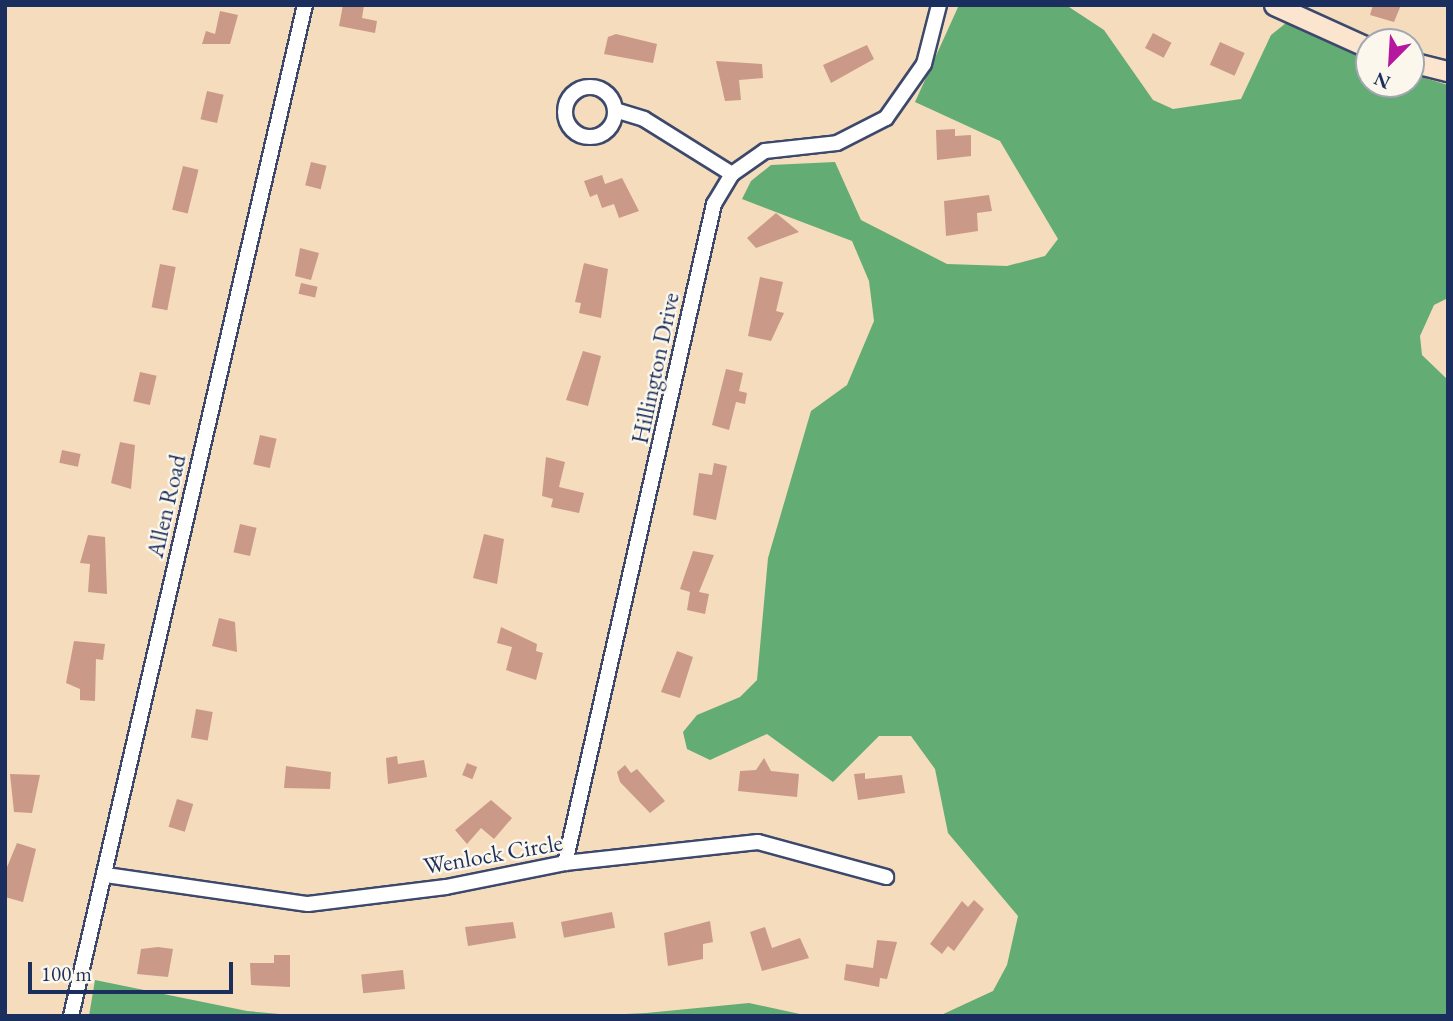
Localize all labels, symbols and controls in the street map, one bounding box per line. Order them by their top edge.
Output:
north arrow [1355,28,1425,98]
text: N [1370,66,1394,95]
street label: Hillington Drive [625,290,685,446]
street label: Allen Road [140,452,192,560]
street label: Wenlock Circle [421,828,565,880]
scale bar [32,948,236,992]
text: 100 m [41,960,92,987]

